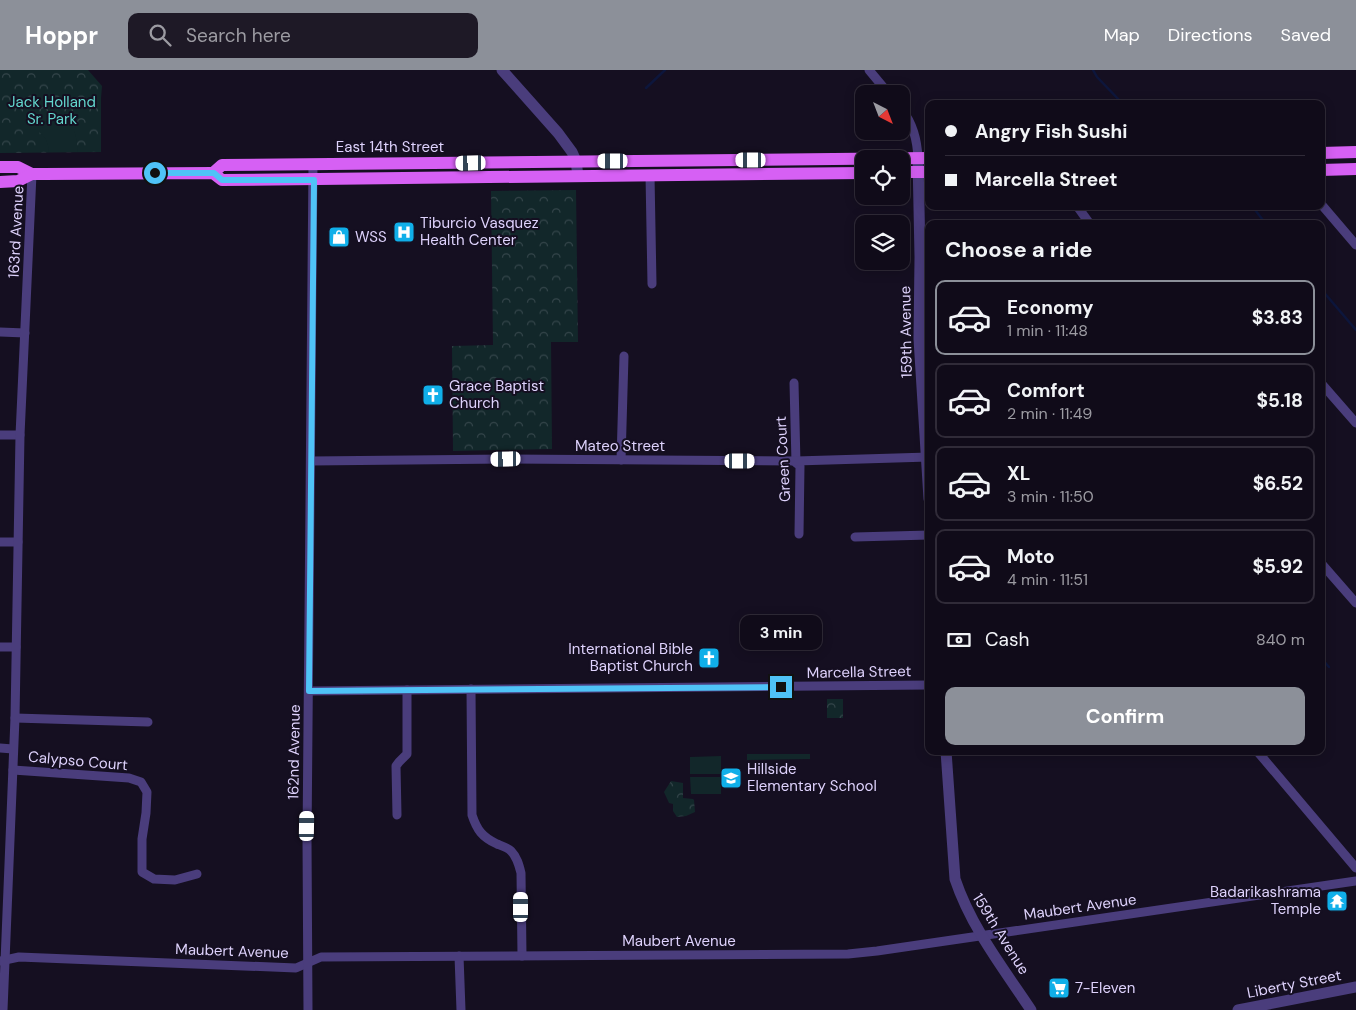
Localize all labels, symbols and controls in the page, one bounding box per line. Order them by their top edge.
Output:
search box [128,13,478,58]
text: Hoppr [25,20,98,51]
icon: search [146,21,174,49]
text: Search here [186,23,291,48]
text: Map [1104,23,1140,47]
text: Directions [1168,23,1253,47]
text: Saved [1281,23,1331,47]
north arrow [855,85,910,140]
map controls [855,85,910,270]
park label: Jack Holland Sr. Park [8,92,96,129]
text: Angry Fish Sushi [975,119,1128,144]
street label: East 14th Street [336,137,444,157]
button: locate [855,150,910,205]
car [736,153,766,168]
car [598,154,628,169]
car [455,155,486,171]
route start [144,162,166,184]
text: Marcella Street [975,167,1118,192]
street label: 163rd Avenue [4,185,28,279]
place label: Tiburcio Vasquez Health Center [420,213,539,250]
button: layers [855,215,910,270]
hospital icon: Tiburcio Vasquez Health Center [392,220,416,244]
shop icon: WSS [327,225,351,249]
place label: WSS [355,227,387,247]
text: Choose a ride [945,235,1093,264]
street label: 159th Avenue [895,286,917,378]
icon: car [947,295,992,340]
text: Economy [1007,295,1094,320]
text: $3.83 [1252,305,1303,330]
text: 1 min · 11:48 [1007,320,1088,341]
place label: Grace Baptist Church [449,376,544,413]
icon: car [947,378,992,423]
text: Comfort [1007,378,1085,403]
church icon: Grace Baptist Church [421,383,445,407]
text: $5.18 [1257,388,1303,413]
text: 2 min · 11:49 [1007,403,1092,424]
street label: Green Court [771,415,795,502]
street label: Mateo Street [575,436,665,456]
car [490,451,521,467]
car [725,454,755,469]
icon: car [947,461,992,506]
text: XL [1007,461,1030,486]
text: $6.52 [1253,471,1303,496]
text: 3 min · 11:50 [1007,486,1094,507]
icon: car [947,544,992,589]
text: Moto [1007,544,1055,569]
text: $5.92 [1253,554,1303,579]
text: 4 min · 11:51 [1007,569,1088,590]
callout: 3 min [740,614,822,650]
text: 3 min [760,622,802,643]
icon: cash [945,626,973,654]
text: Cash [985,627,1029,652]
text: 840 m [1256,629,1305,650]
place label: International Bible Baptist Church [568,639,693,676]
church icon: International Bible Baptist Church [697,646,721,670]
street label: Marcella Street [807,661,912,683]
route end [770,676,792,698]
button: Confirm [945,687,1305,745]
street label: 162nd Avenue [283,704,305,800]
street label: Calypso Court [27,747,129,775]
place label: Hillside Elementary School [747,759,877,796]
school or university icon: Hillside Elementary School [719,766,743,790]
car [299,811,314,841]
place label: Badarikashrama Temple [1210,882,1321,919]
street label: Maubert Avenue [1022,889,1138,925]
temple icon: Badarikashrama Temple [1325,889,1349,913]
street label: 159th Avenue [968,890,1034,978]
car [513,892,528,922]
street label: Maubert Avenue [622,931,736,951]
street label: Maubert Avenue [175,939,289,963]
street label: Liberty Street [1245,965,1343,1003]
supermarket icon: 7-Eleven [1047,976,1071,1000]
place label: 7-Eleven [1075,978,1135,998]

